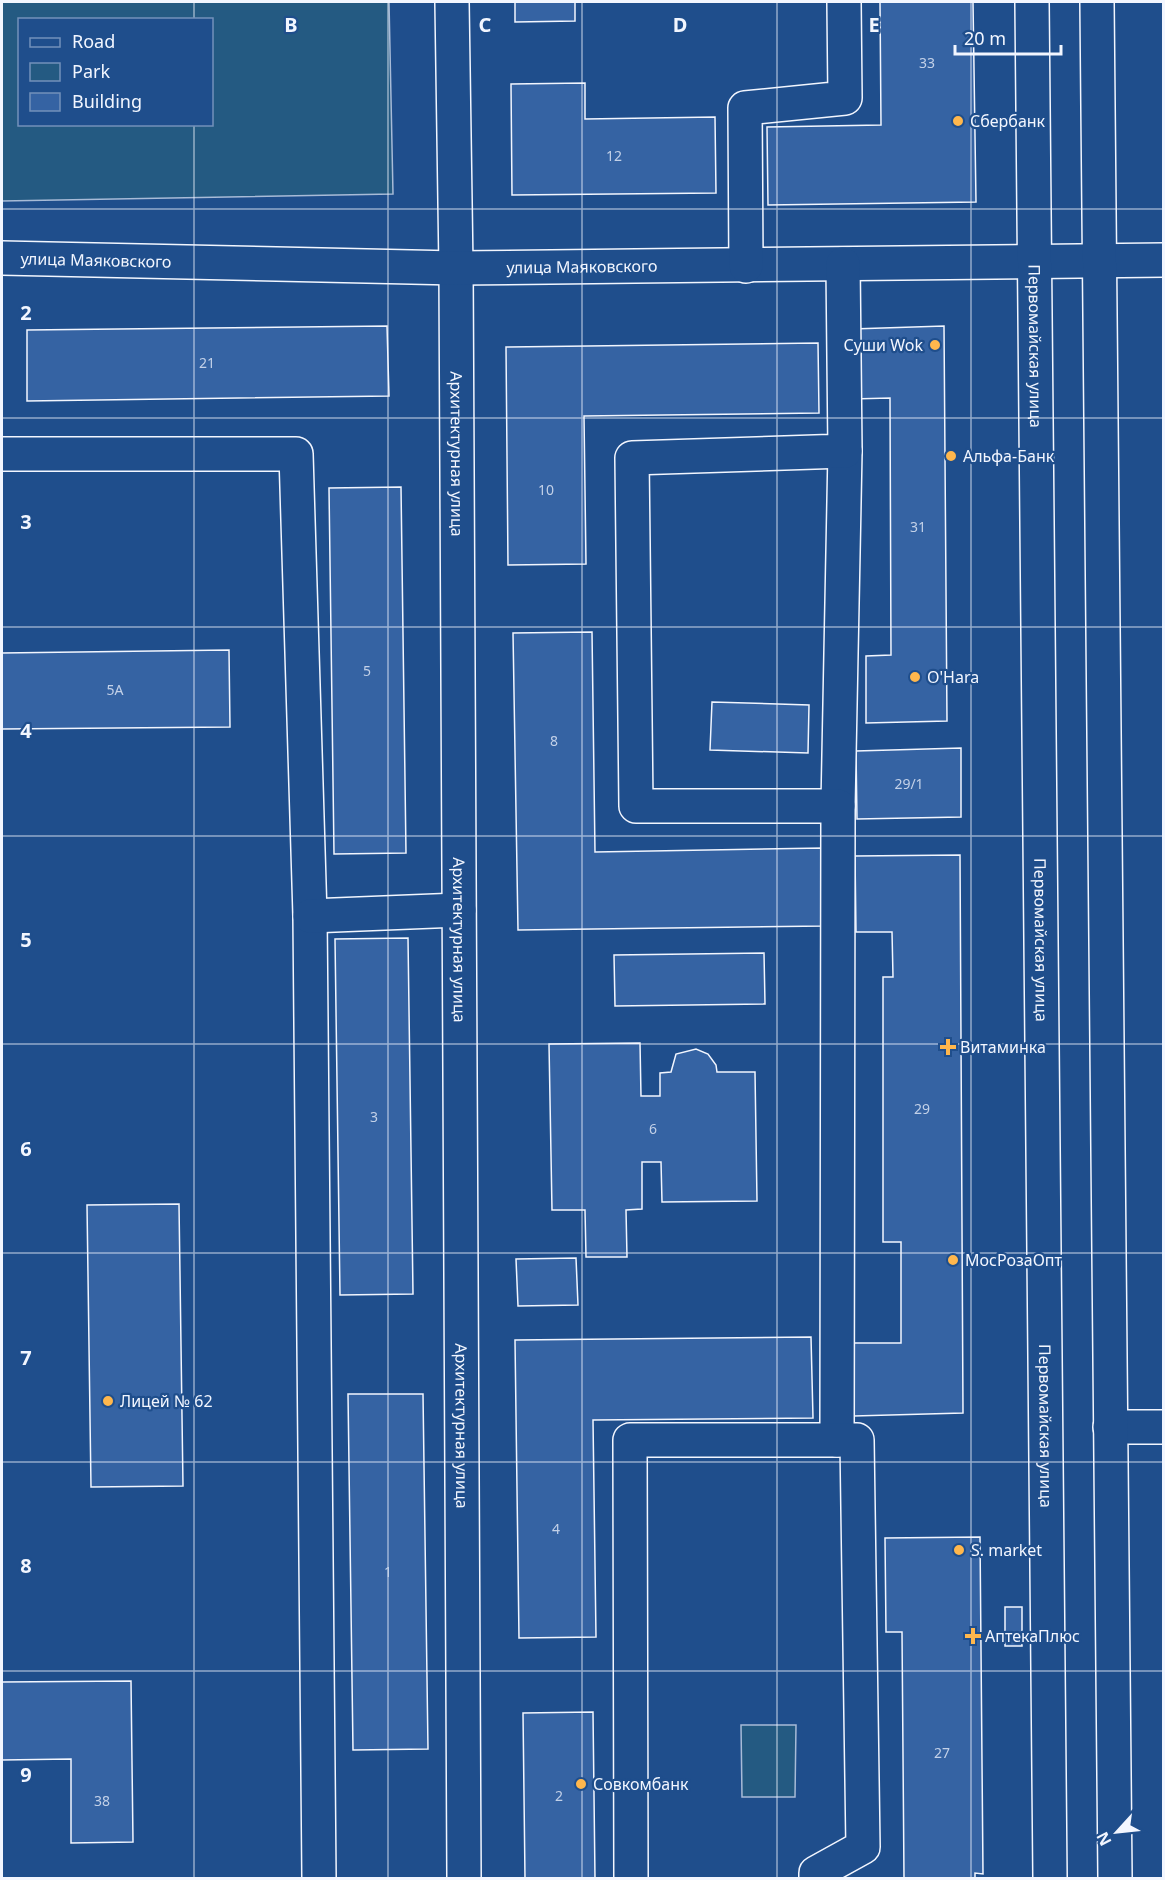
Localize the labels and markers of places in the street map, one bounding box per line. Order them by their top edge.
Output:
place label: Сбербанк [970,110,1046,132]
marker: Сбербанк [951,114,965,128]
place label: Суши Wok [843,334,923,356]
marker: Суши Wok [928,338,942,352]
place label: Альфа-Банк [963,445,1055,467]
marker: Альфа-Банк [944,449,958,463]
place label: O'Hara [927,666,979,688]
marker: O'Hara [908,670,922,684]
place label: Витаминка [960,1036,1046,1058]
marker: Витаминка [941,1040,955,1054]
place label: МосРозаОпт [965,1249,1063,1271]
marker: МосРозаОпт [946,1253,960,1267]
place label: Лицей № 62 [120,1390,213,1412]
marker: Лицей № 62 [101,1394,115,1408]
place label: S. market [971,1539,1042,1561]
marker: S. market [952,1543,966,1557]
place label: АптекаПлюс [985,1625,1080,1647]
marker: АптекаПлюс [966,1629,980,1643]
place label: Совкомбанк [593,1773,689,1795]
marker: Совкомбанк [574,1777,588,1791]

